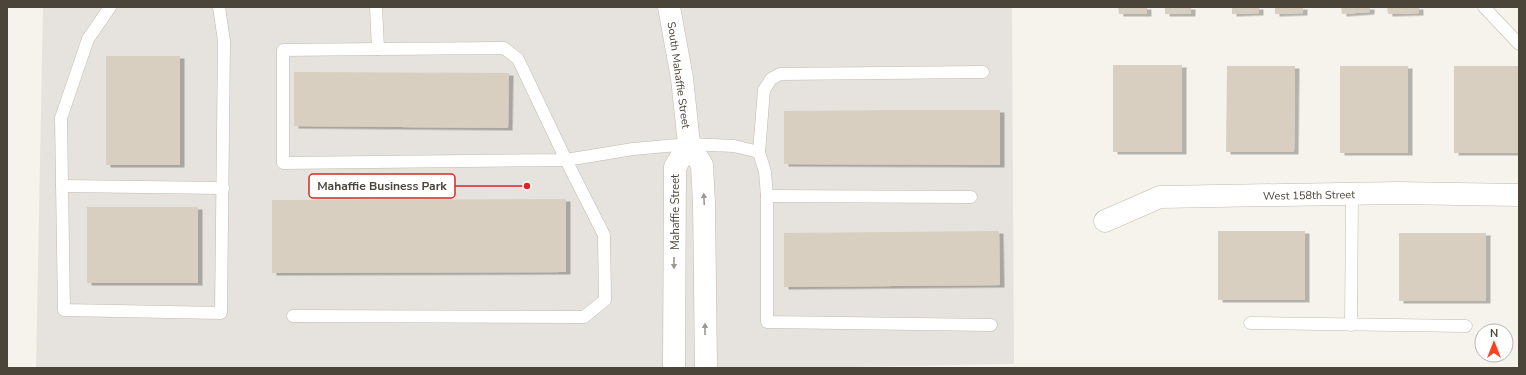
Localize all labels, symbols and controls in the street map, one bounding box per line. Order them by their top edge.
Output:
street label: South Mahaffie Street [664,21,693,130]
callout: Mahaffie Business Park [309,174,455,198]
street label: Mahaffie Street [668,174,683,250]
text: Mahaffie Business Park [317,178,447,194]
street label: West 158th Street [1263,187,1355,204]
one-way arrow [701,192,707,205]
one-way arrow [671,257,677,270]
one-way arrow [702,322,708,335]
north arrow [1474,323,1514,363]
text: N [1490,326,1498,341]

